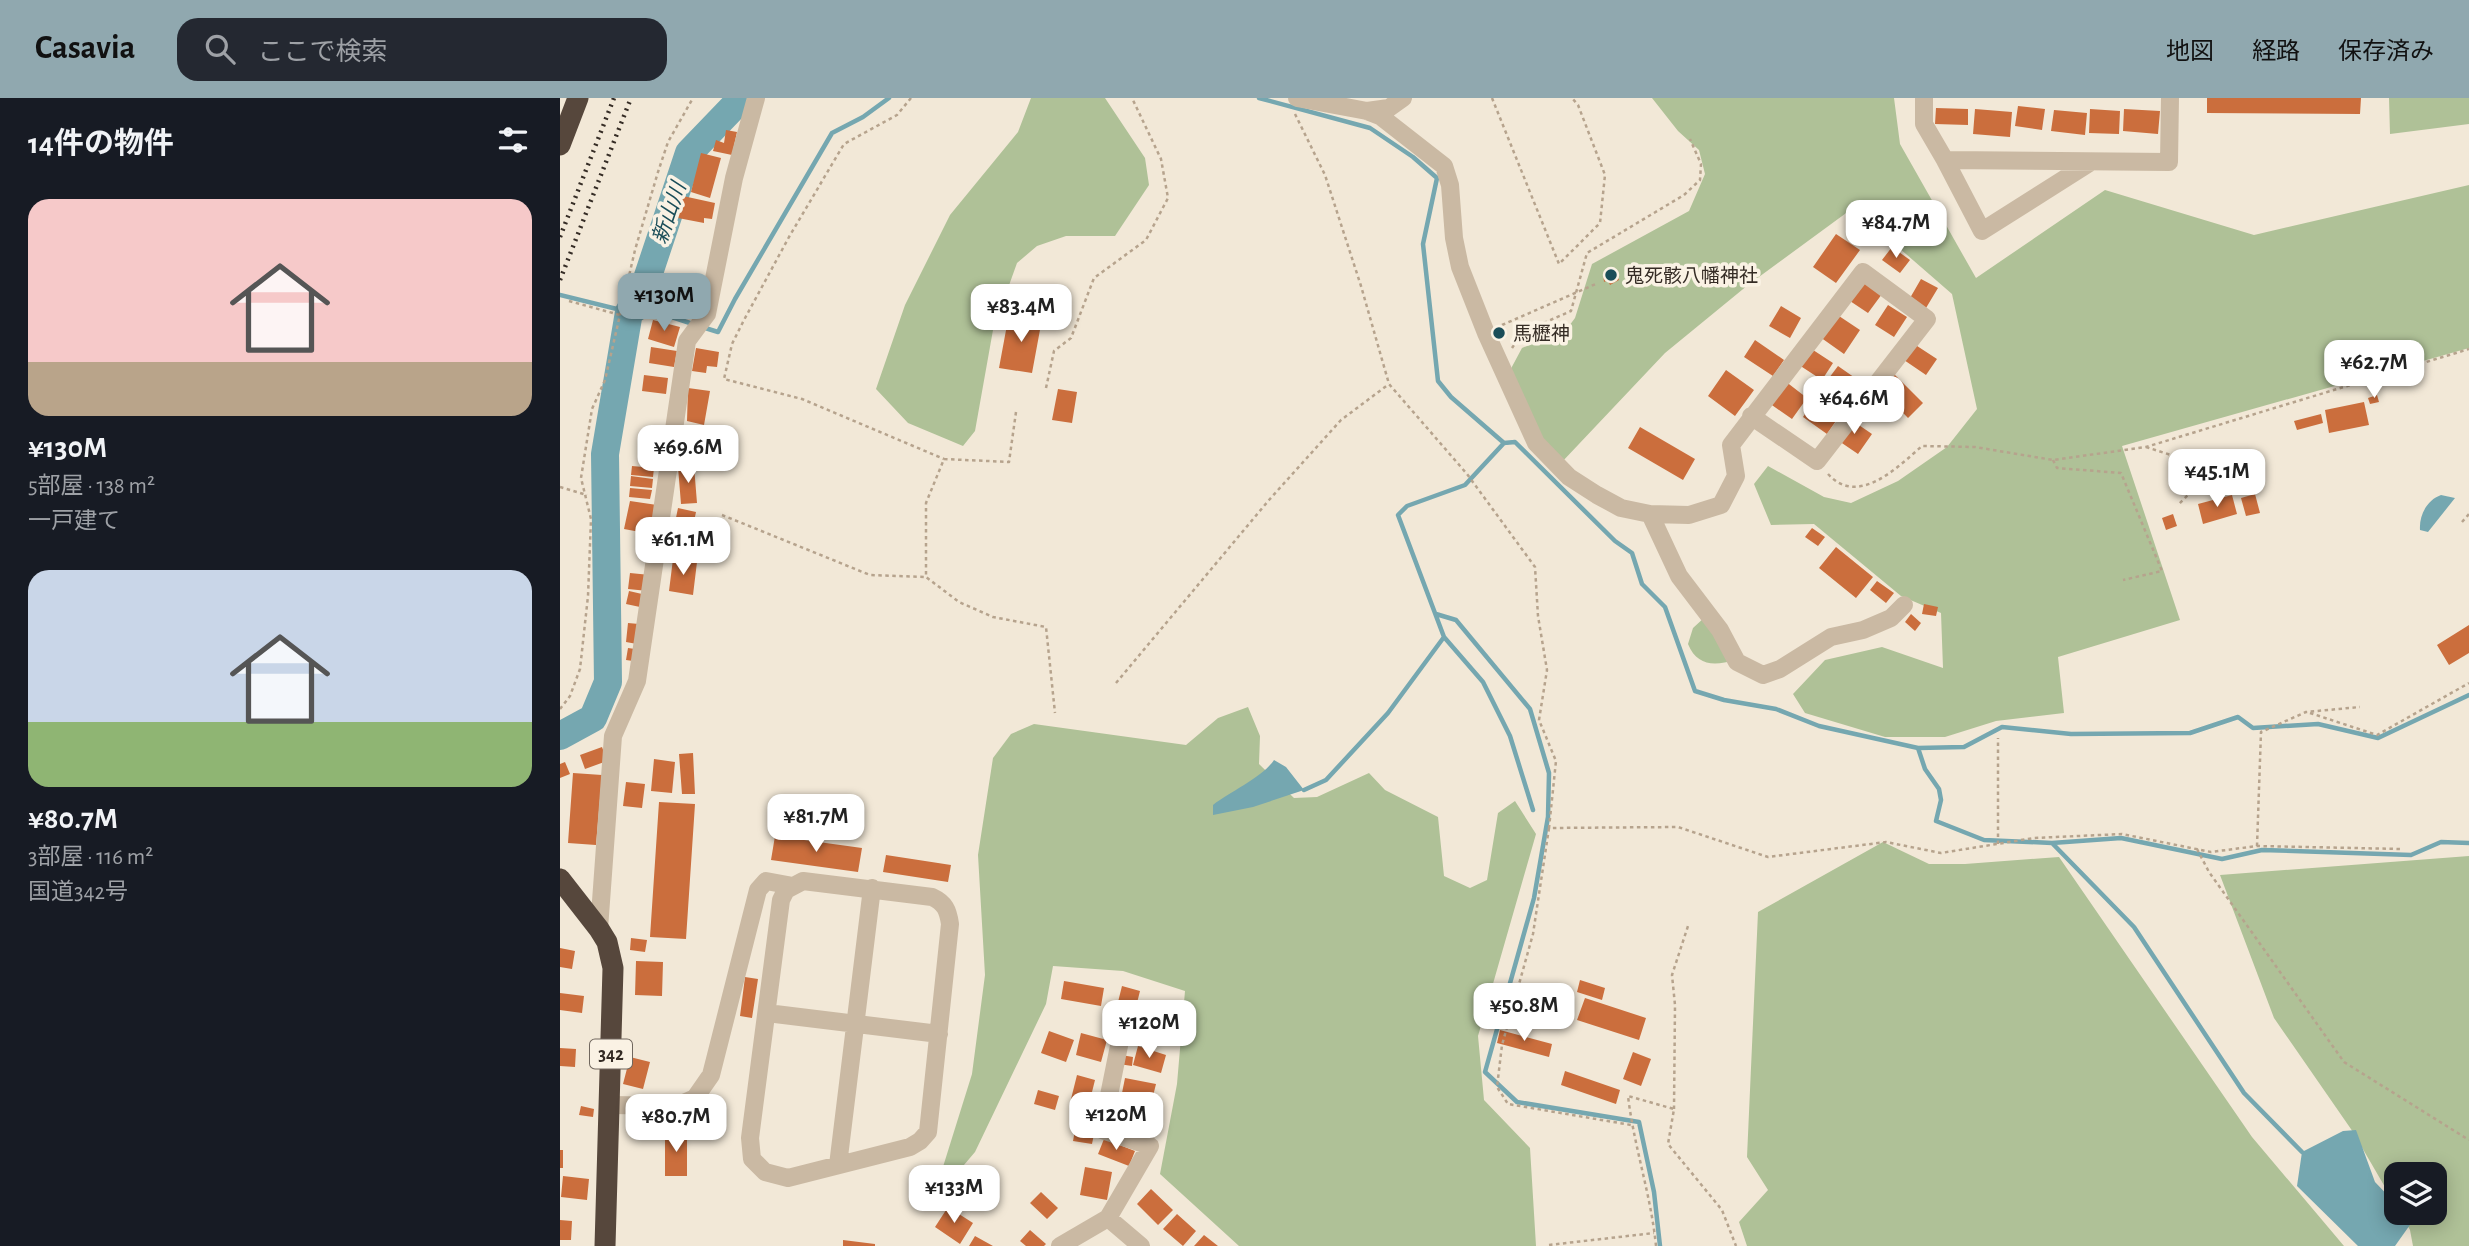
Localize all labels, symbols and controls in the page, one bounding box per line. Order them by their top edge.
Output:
search box [177,18,667,81]
icon: search [201,30,239,68]
text: Casavia [35,32,135,65]
text: ここで検索 [257,39,387,65]
text: 地図 [2166,40,2214,64]
text: 経路 [2252,40,2300,64]
text: 保存済み [2338,40,2434,64]
icon: filters [494,121,532,159]
text: 14件の物件 [28,129,174,159]
water label: 新山川 [648,178,690,246]
pin: ¥84.7M [1839,200,1953,260]
text: ¥84.7M [1862,211,1930,234]
icon: home [217,245,343,371]
place label: 鬼死骸八幡神社 [1625,265,1758,286]
marker: 鬼死骸八幡神社 [1603,267,1619,283]
pin: ¥130M [615,274,713,333]
text: ¥130M [634,284,694,307]
pin: ¥83.4M [964,285,1078,344]
text: ¥83.4M [987,295,1055,318]
place label: 馬櫪神 [1513,323,1570,344]
marker: 馬櫪神 [1491,325,1507,341]
pin: ¥62.7M [2317,341,2431,400]
text: ¥62.7M [2340,351,2408,374]
pin: ¥64.6M [1797,376,1911,436]
text: ¥64.6M [1819,387,1889,410]
pin: ¥69.6M [631,426,745,485]
text: ¥130M [28,433,107,463]
text: ¥69.6M [653,436,723,459]
pin: ¥45.1M [2160,450,2274,509]
text: ¥45.1M [2184,460,2250,483]
text: 5部屋 · 138 m² [28,475,155,498]
text: 一戸建て [28,510,120,533]
pin: ¥61.1M [626,518,740,577]
text: ¥61.1M [651,528,715,551]
icon: home [217,616,343,742]
pin: ¥81.7M [759,794,873,854]
text: ¥80.7M [28,804,118,834]
text: ¥81.7M [783,805,849,828]
text: 3部屋 · 116 m² [28,846,153,869]
text: 国道342号 [28,881,128,904]
pin: ¥50.8M [1467,984,1581,1043]
text: ¥50.8M [1490,994,1558,1017]
pin: ¥120M [1100,1000,1198,1060]
text: ¥120M [1118,1011,1180,1034]
road number: 342 [590,1040,632,1069]
pin: ¥120M [1067,1093,1165,1152]
pin: ¥80.7M [619,1094,733,1154]
text: ¥120M [1085,1103,1147,1126]
text: ¥80.7M [642,1105,710,1128]
map controls [2384,1162,2447,1225]
button: layers [2384,1162,2447,1225]
pin: ¥133M [905,1166,1003,1225]
text: ¥133M [925,1176,983,1199]

